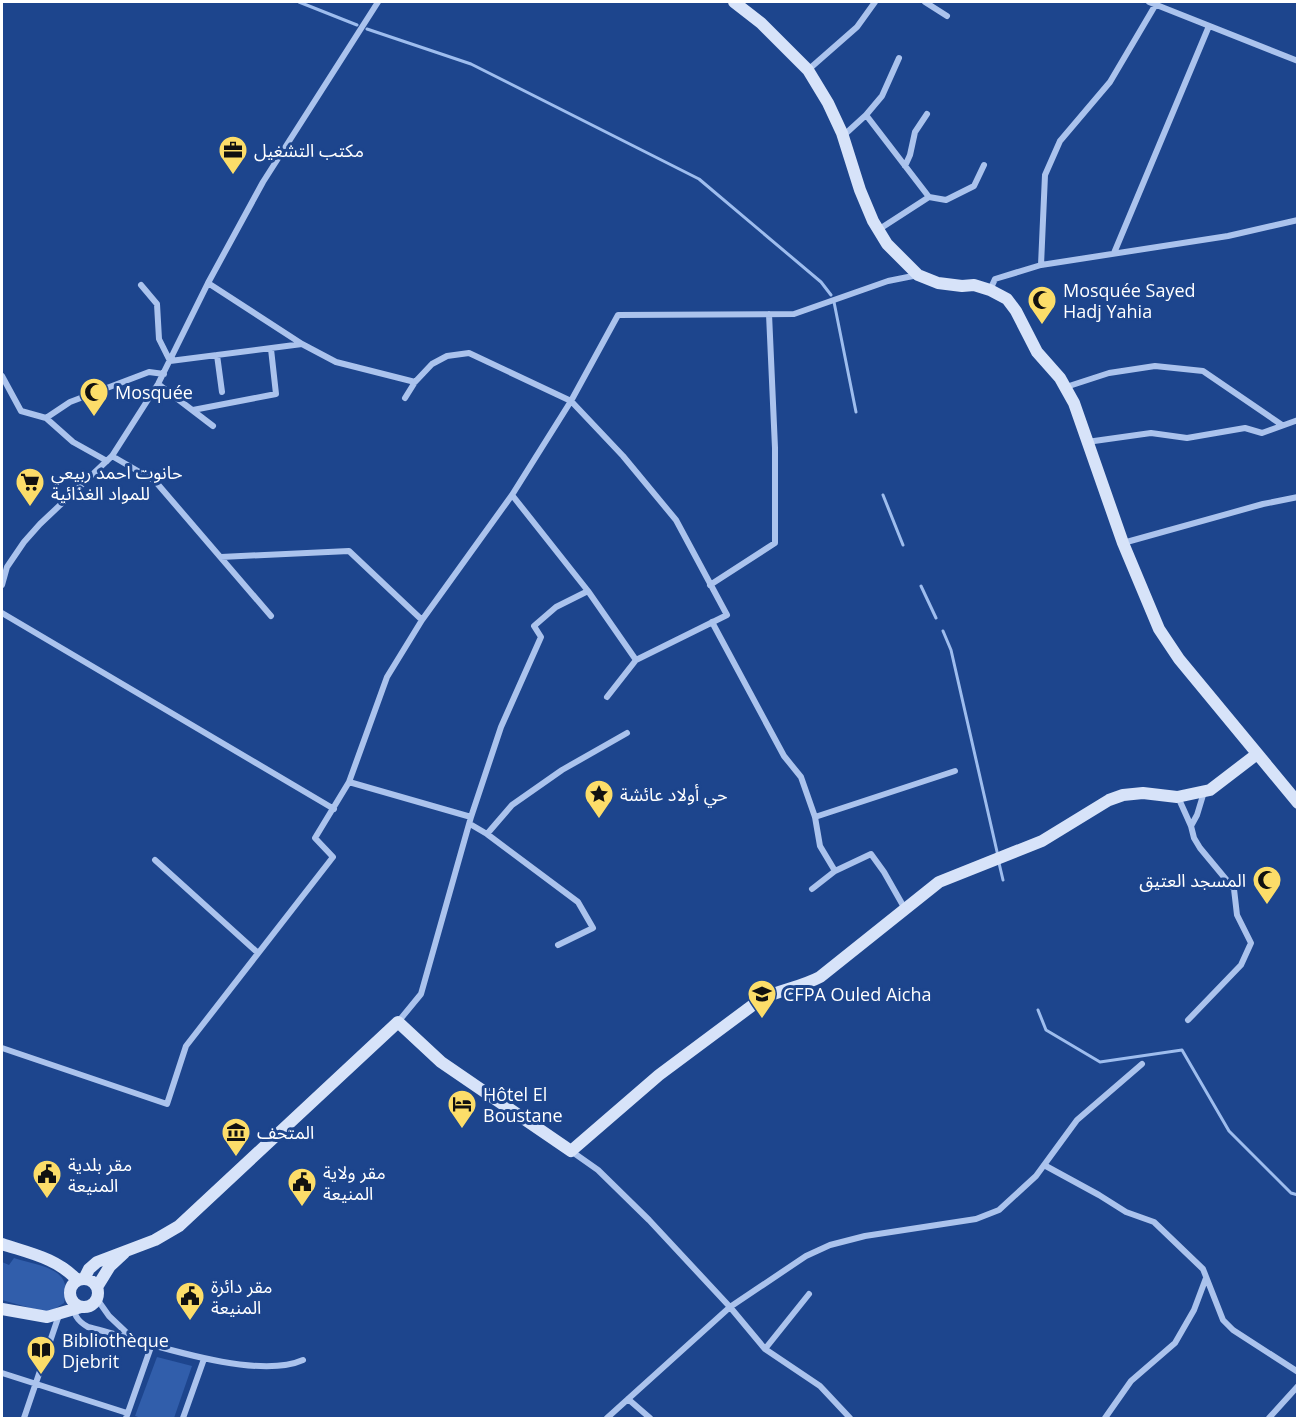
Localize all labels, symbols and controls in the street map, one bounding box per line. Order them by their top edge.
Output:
office icon: مكتب التشغيل [217,134,249,176]
place label: مكتب التشغيل [254,138,364,162]
place label: Mosquée Sayed Hadj Yahia [1063,278,1196,323]
mosque icon: Mosquée Sayed Hadj Yahia [1026,284,1058,326]
mosque icon: Mosquée [78,376,110,418]
place label: Mosquée [115,380,193,404]
place label: حانوت احمد ربيعي للمواد الغذائية [51,460,183,505]
supermarket icon: حانوت احمد ربيعي للمواد الغذائية [14,466,46,508]
place icon: حي أولاد عائشة [583,778,615,820]
place label: حي أولاد عائشة [620,782,728,808]
mosque icon: المسجد العتيق [1251,864,1283,906]
place label: المسجد العتيق [1139,868,1246,892]
school or university icon: CFPA Ouled Aicha [746,978,778,1020]
place label: CFPA Ouled Aicha [783,982,931,1006]
place label: Hôtel El Boustane [483,1082,563,1127]
hotel icon: Hôtel El Boustane [446,1088,478,1130]
museum icon: المتحف [220,1116,252,1158]
place label: المتحف [257,1120,314,1144]
place label: مقر بلدية المنيعة [68,1152,132,1197]
public building icon: مقر بلدية المنيعة [31,1158,63,1200]
place label: مقر ولاية المنيعة [323,1160,386,1205]
public building icon: مقر ولاية المنيعة [286,1166,318,1208]
place label: مقر دائرة المنيعة [211,1274,273,1319]
public building icon: مقر دائرة المنيعة [174,1280,206,1322]
place label: Bibliothèque Djebrit [62,1328,169,1373]
library icon: Bibliothèque Djebrit [25,1334,57,1376]

